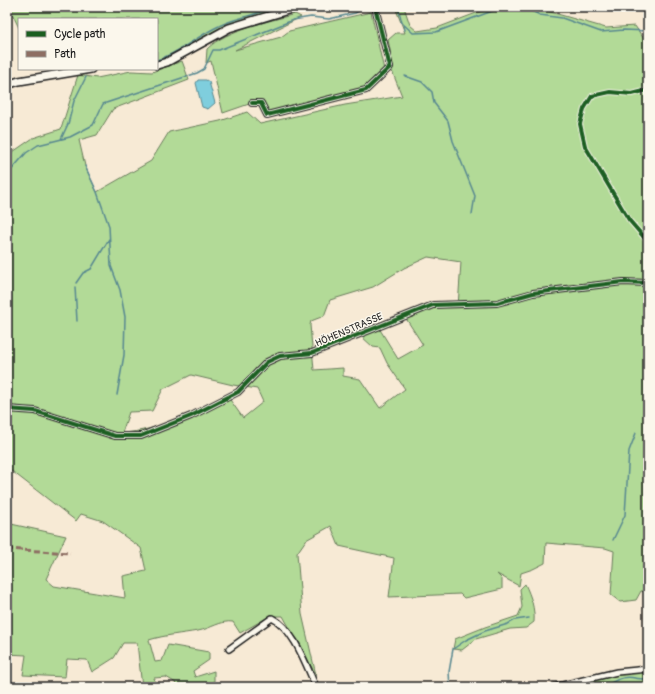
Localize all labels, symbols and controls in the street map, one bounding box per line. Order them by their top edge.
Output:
legend [18,18,158,70]
text: Cycle path [54,27,106,42]
text: Path [54,47,76,62]
street label: HÖHENSTRASSE [313,309,385,350]

